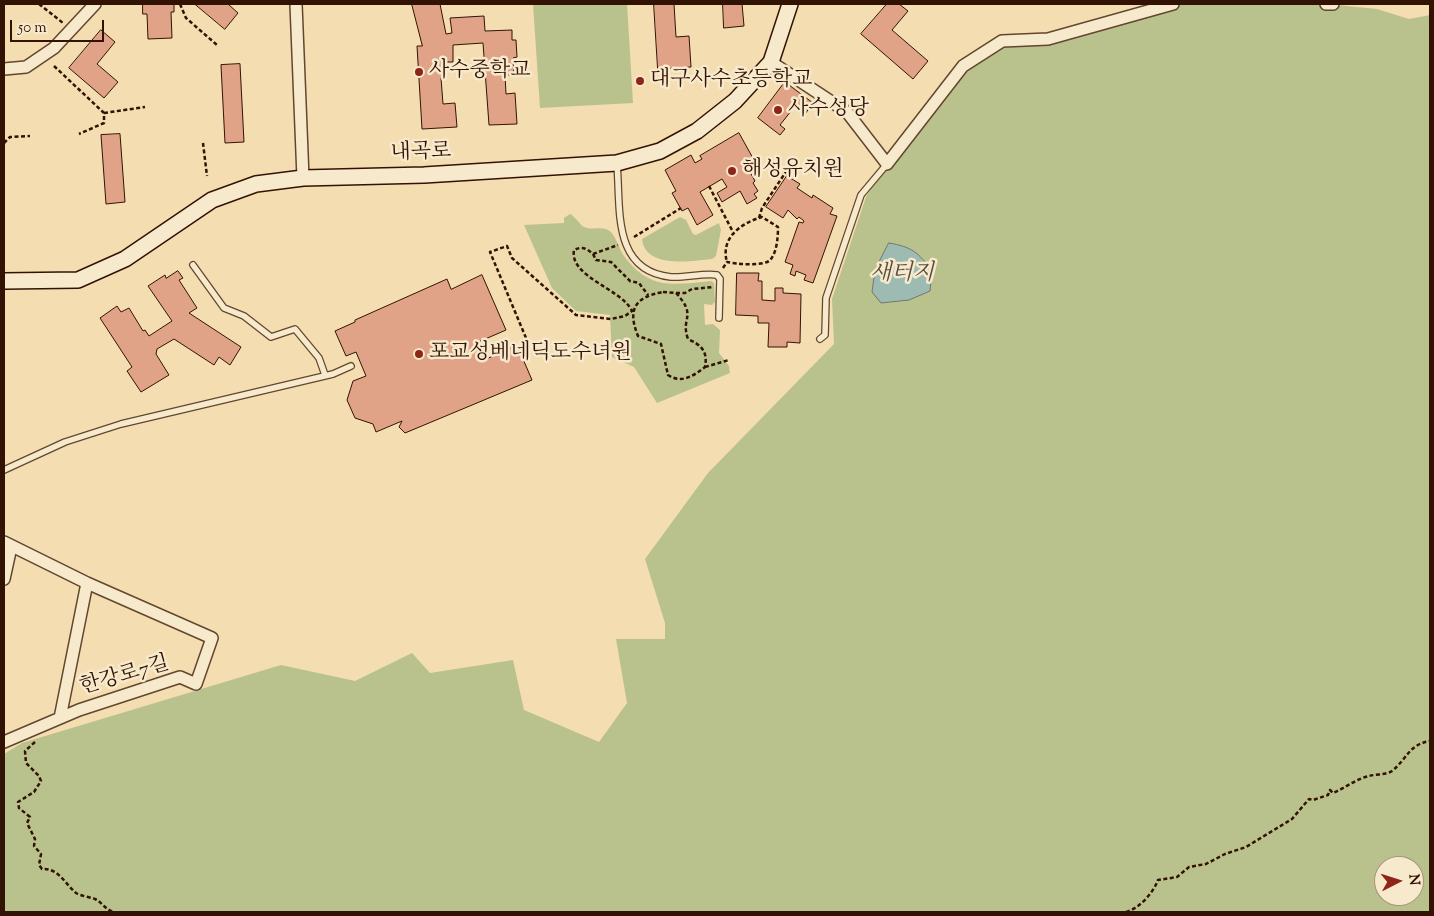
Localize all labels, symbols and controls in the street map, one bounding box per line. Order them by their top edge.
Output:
scale bar [12,10,106,42]
text: 50 m [18,18,47,39]
place label: 사수중학교 [429,59,530,85]
marker: 사수중학교 [413,66,425,78]
place label: 대구사수초등학교 [650,68,812,94]
marker: 대구사수초등학교 [634,75,646,87]
place label: 사수성당 [788,97,869,123]
marker: 사수성당 [772,104,784,116]
street label: 내곡로 [390,140,452,168]
place label: 해성유치원 [742,158,843,184]
marker: 해성유치원 [726,165,738,177]
water label: 새터지 [870,262,934,288]
place label: 포교성베네딕도수녀원 [429,341,632,367]
marker: 포교성베네딕도수녀원 [413,348,425,360]
street label: 한강로7길 [77,652,173,702]
north arrow [1374,856,1424,906]
text: N [1402,873,1423,886]

